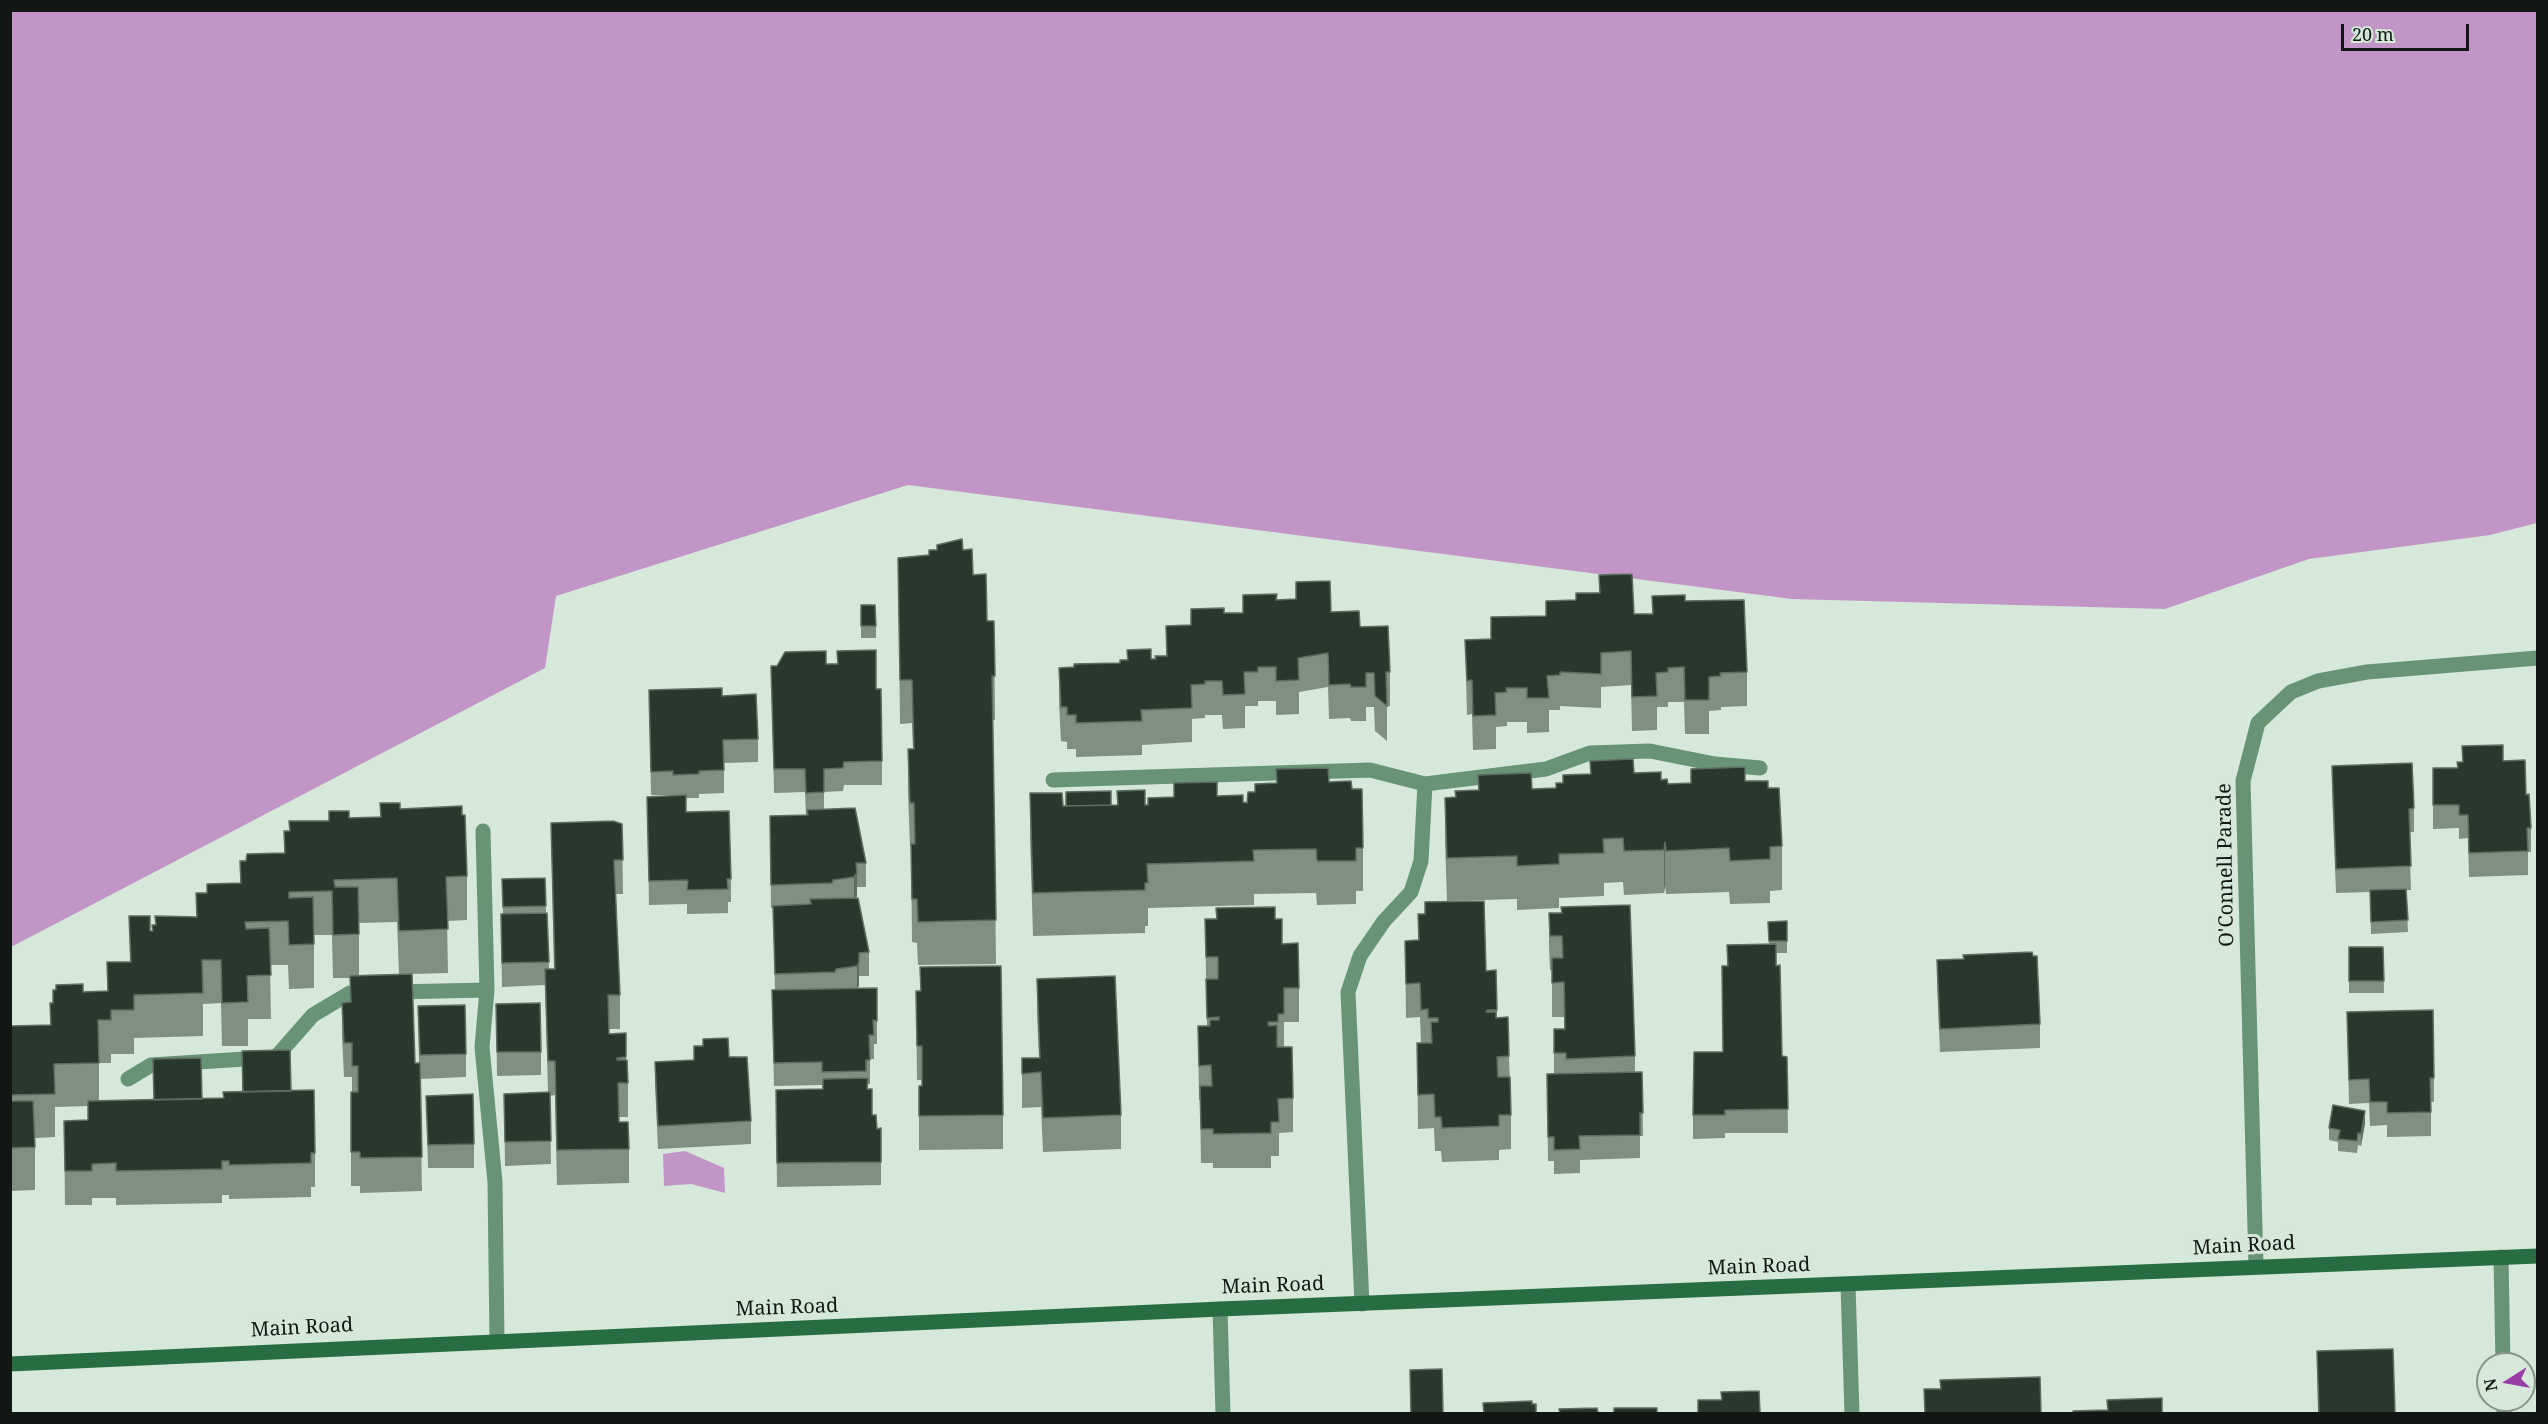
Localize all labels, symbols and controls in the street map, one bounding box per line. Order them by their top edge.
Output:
scale bar [2344,12,2472,50]
text: 20 m [2352,22,2394,46]
street label: O'Connell Parade [2213,783,2239,947]
street label: Main Road [2192,1231,2296,1261]
street label: Main Road [1707,1253,1811,1281]
street label: Main Road [1221,1272,1325,1300]
street label: Main Road [735,1294,839,1322]
street label: Main Road [250,1313,354,1343]
north arrow [2476,1352,2536,1412]
text: N [2478,1377,2502,1393]

